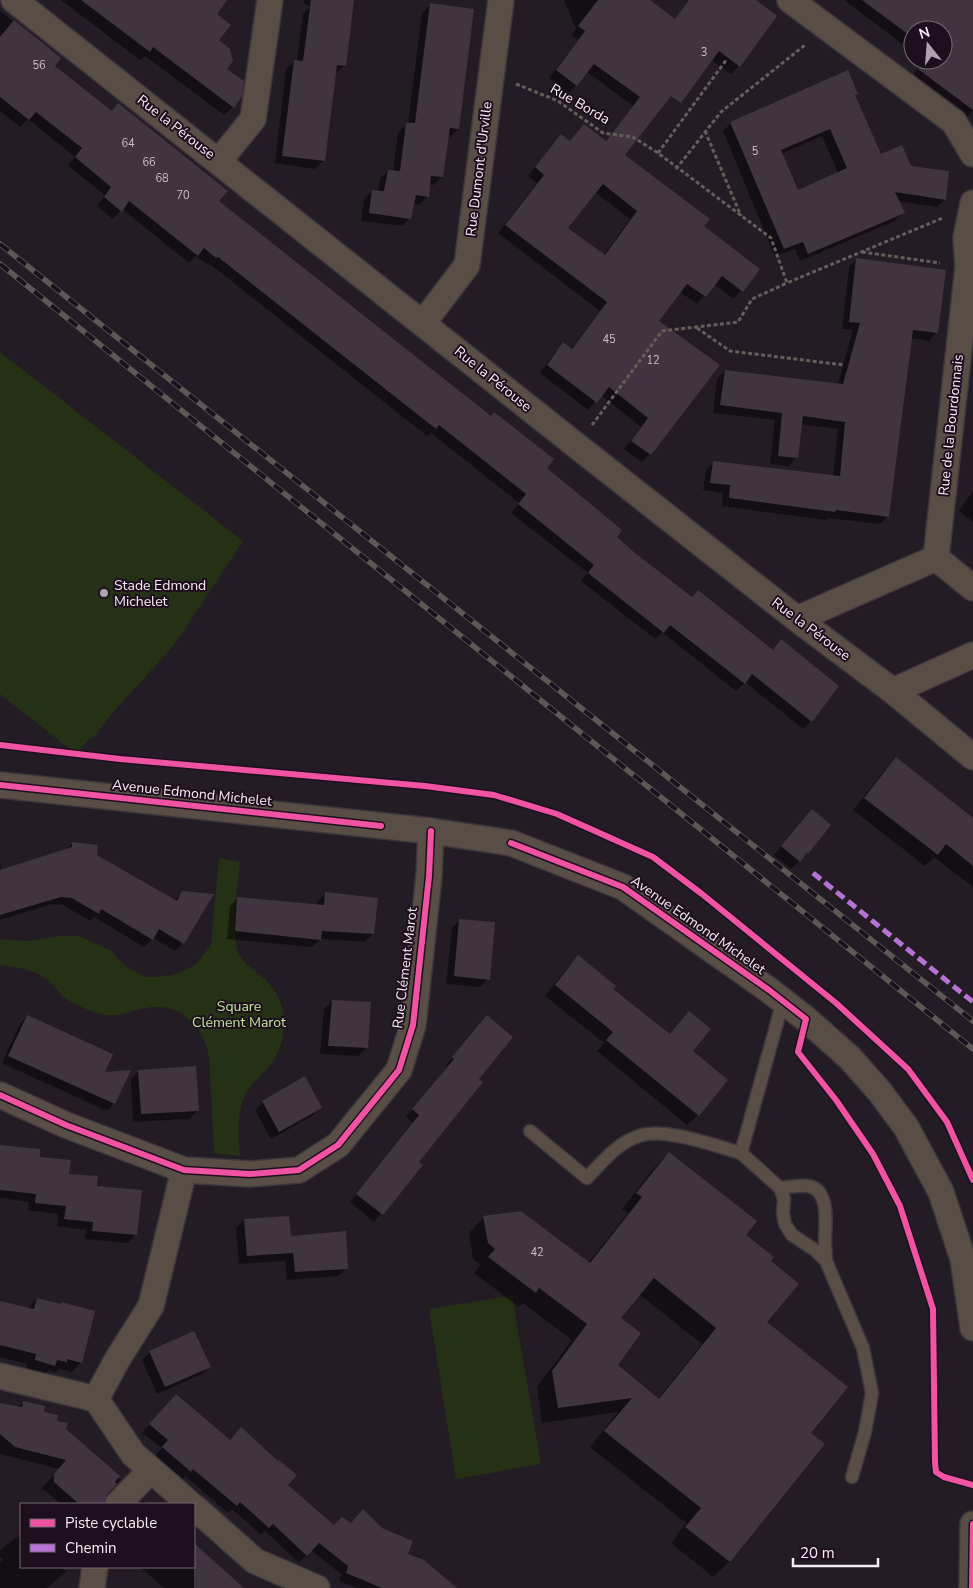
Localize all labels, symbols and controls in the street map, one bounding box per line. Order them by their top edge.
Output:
north arrow [903,20,953,70]
text: N [917,22,932,44]
house number: 3 [701,45,707,60]
house number: 56 [32,58,46,73]
street label: Rue Borda [547,79,613,129]
street label: Rue la Pérouse [133,91,219,163]
street label: Rue Dumont d'Urville [461,100,497,238]
house number: 64 [121,136,135,151]
house number: 5 [752,144,759,159]
house number: 66 [142,155,156,170]
house number: 68 [155,171,169,186]
house number: 70 [176,188,190,203]
house number: 45 [602,332,616,347]
street label: Rue la Pérouse [450,342,536,416]
house number: 12 [646,353,660,368]
street label: Rue de la Bourdonnais [934,353,968,497]
place label: Stade Edmond Michelet [114,576,206,611]
marker: Stade Edmond Michelet [98,587,110,599]
street label: Rue la Pérouse [768,593,854,665]
street label: Avenue Edmond Michelet [111,775,273,811]
street label: Avenue Edmond Michelet [627,871,769,979]
street label: Rue Clément Marot [388,906,422,1030]
park label: Square Clément Marot [192,997,286,1032]
house number: 42 [530,1245,544,1260]
legend [20,1503,195,1568]
text: Piste cyclable [65,1513,157,1533]
scale bar [793,1536,878,1568]
text: Chemin [65,1538,116,1558]
text: 20 m [800,1543,835,1563]

